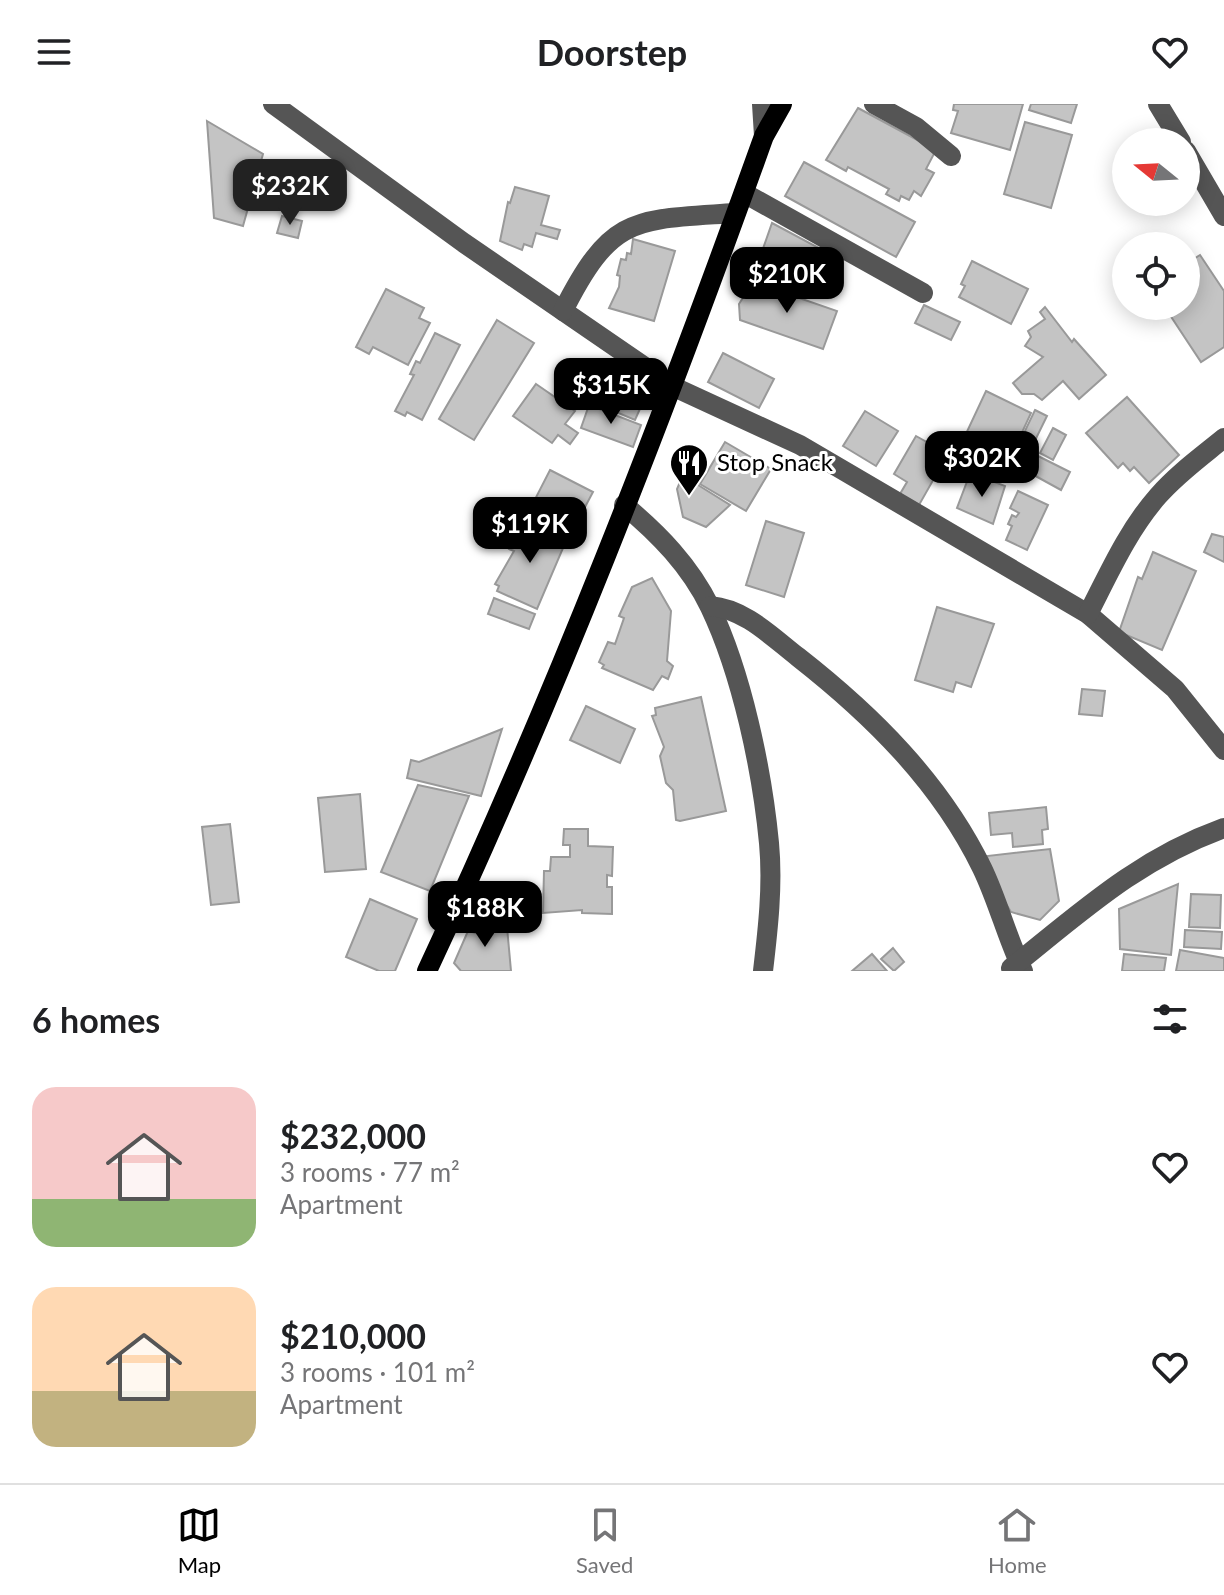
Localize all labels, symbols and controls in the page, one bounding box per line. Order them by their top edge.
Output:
icon: menu [32,30,76,74]
text: Doorstep [537,30,687,74]
icon: heart [1148,30,1192,74]
north arrow [1112,128,1200,216]
map controls [1112,128,1200,320]
pin: $232K [234,159,346,227]
text: $232K [251,169,329,201]
button: locate [1112,232,1200,320]
pin: $210K [731,247,843,315]
text: $210K [748,257,826,289]
pin: $315K [555,358,667,426]
text: $315K [572,368,650,400]
pin: $302K [926,431,1038,499]
text: $302K [943,441,1021,473]
restaurant icon: Stop Snack [668,442,710,497]
place label: Stop Snack [717,447,834,476]
pin: $119K [474,497,586,565]
text: $119K [491,507,569,539]
pin: $188K [429,881,541,949]
text: $188K [446,891,524,923]
icon: filters [1148,997,1192,1041]
text: 6 homes [32,999,160,1040]
text: $232,000 [280,1115,426,1156]
icon: home [96,1119,192,1215]
icon: heart [1148,1145,1192,1189]
text: 3 rooms · 77 m² [280,1156,460,1188]
text: Apartment [280,1188,403,1220]
text: $210,000 [280,1315,426,1356]
icon: home [96,1319,192,1415]
icon: heart [1148,1345,1192,1389]
text: 3 rooms · 101 m² [280,1356,475,1388]
text: Apartment [280,1388,403,1420]
tab: Map [177,1503,221,1578]
tab: Saved [576,1503,633,1578]
tab: Home [988,1503,1047,1578]

